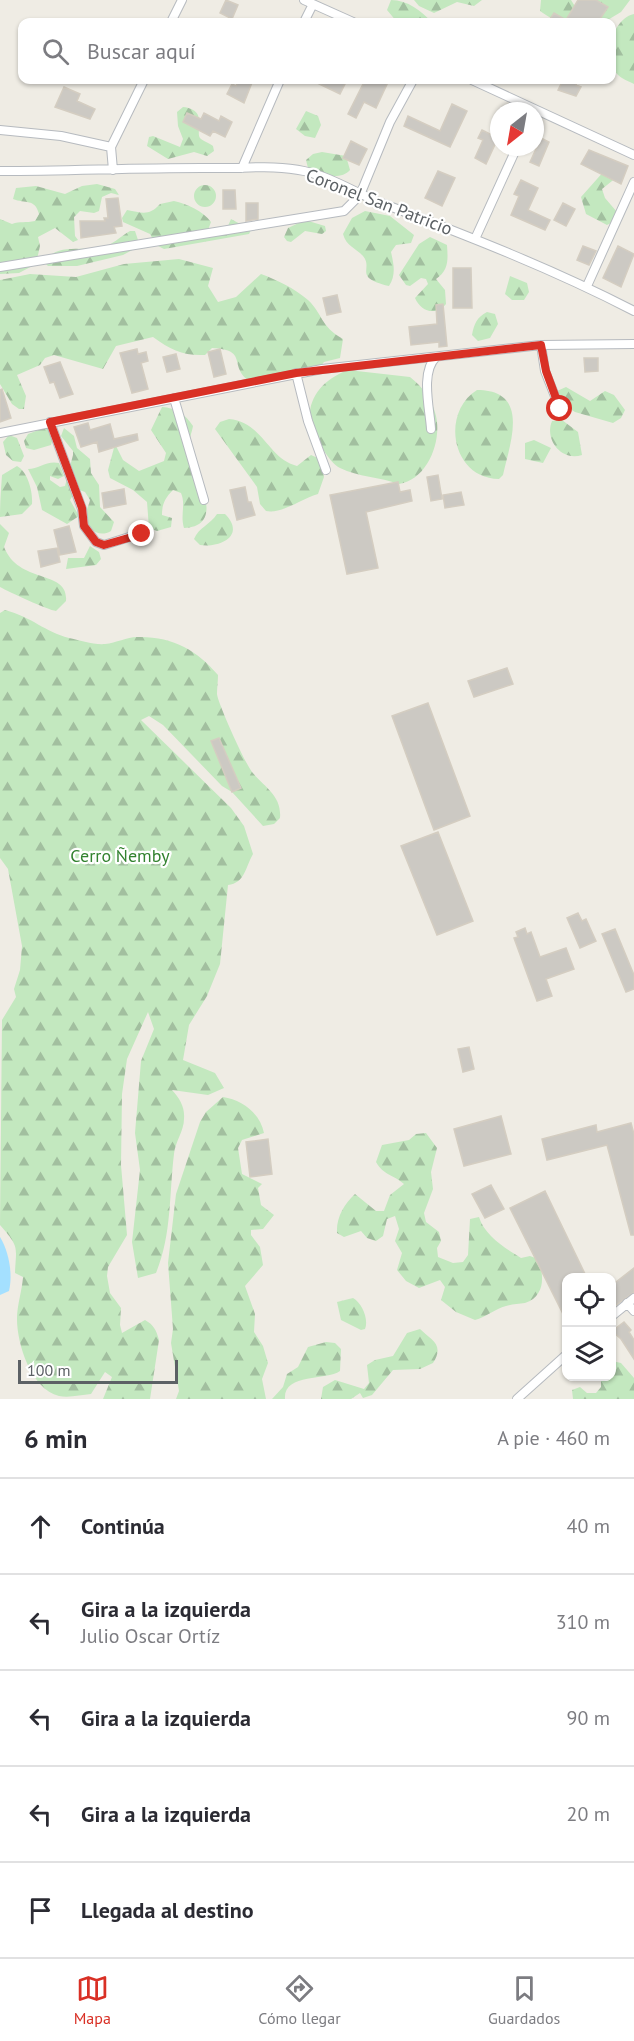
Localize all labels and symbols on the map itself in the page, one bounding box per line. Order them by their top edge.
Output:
north arrow [490,102,544,156]
street label: Coronel San Patricio [303,163,456,240]
route start [546,395,572,421]
route end [128,520,154,546]
park label: Cerro Ñemby [70,844,170,867]
scale bar [18,1357,178,1384]

